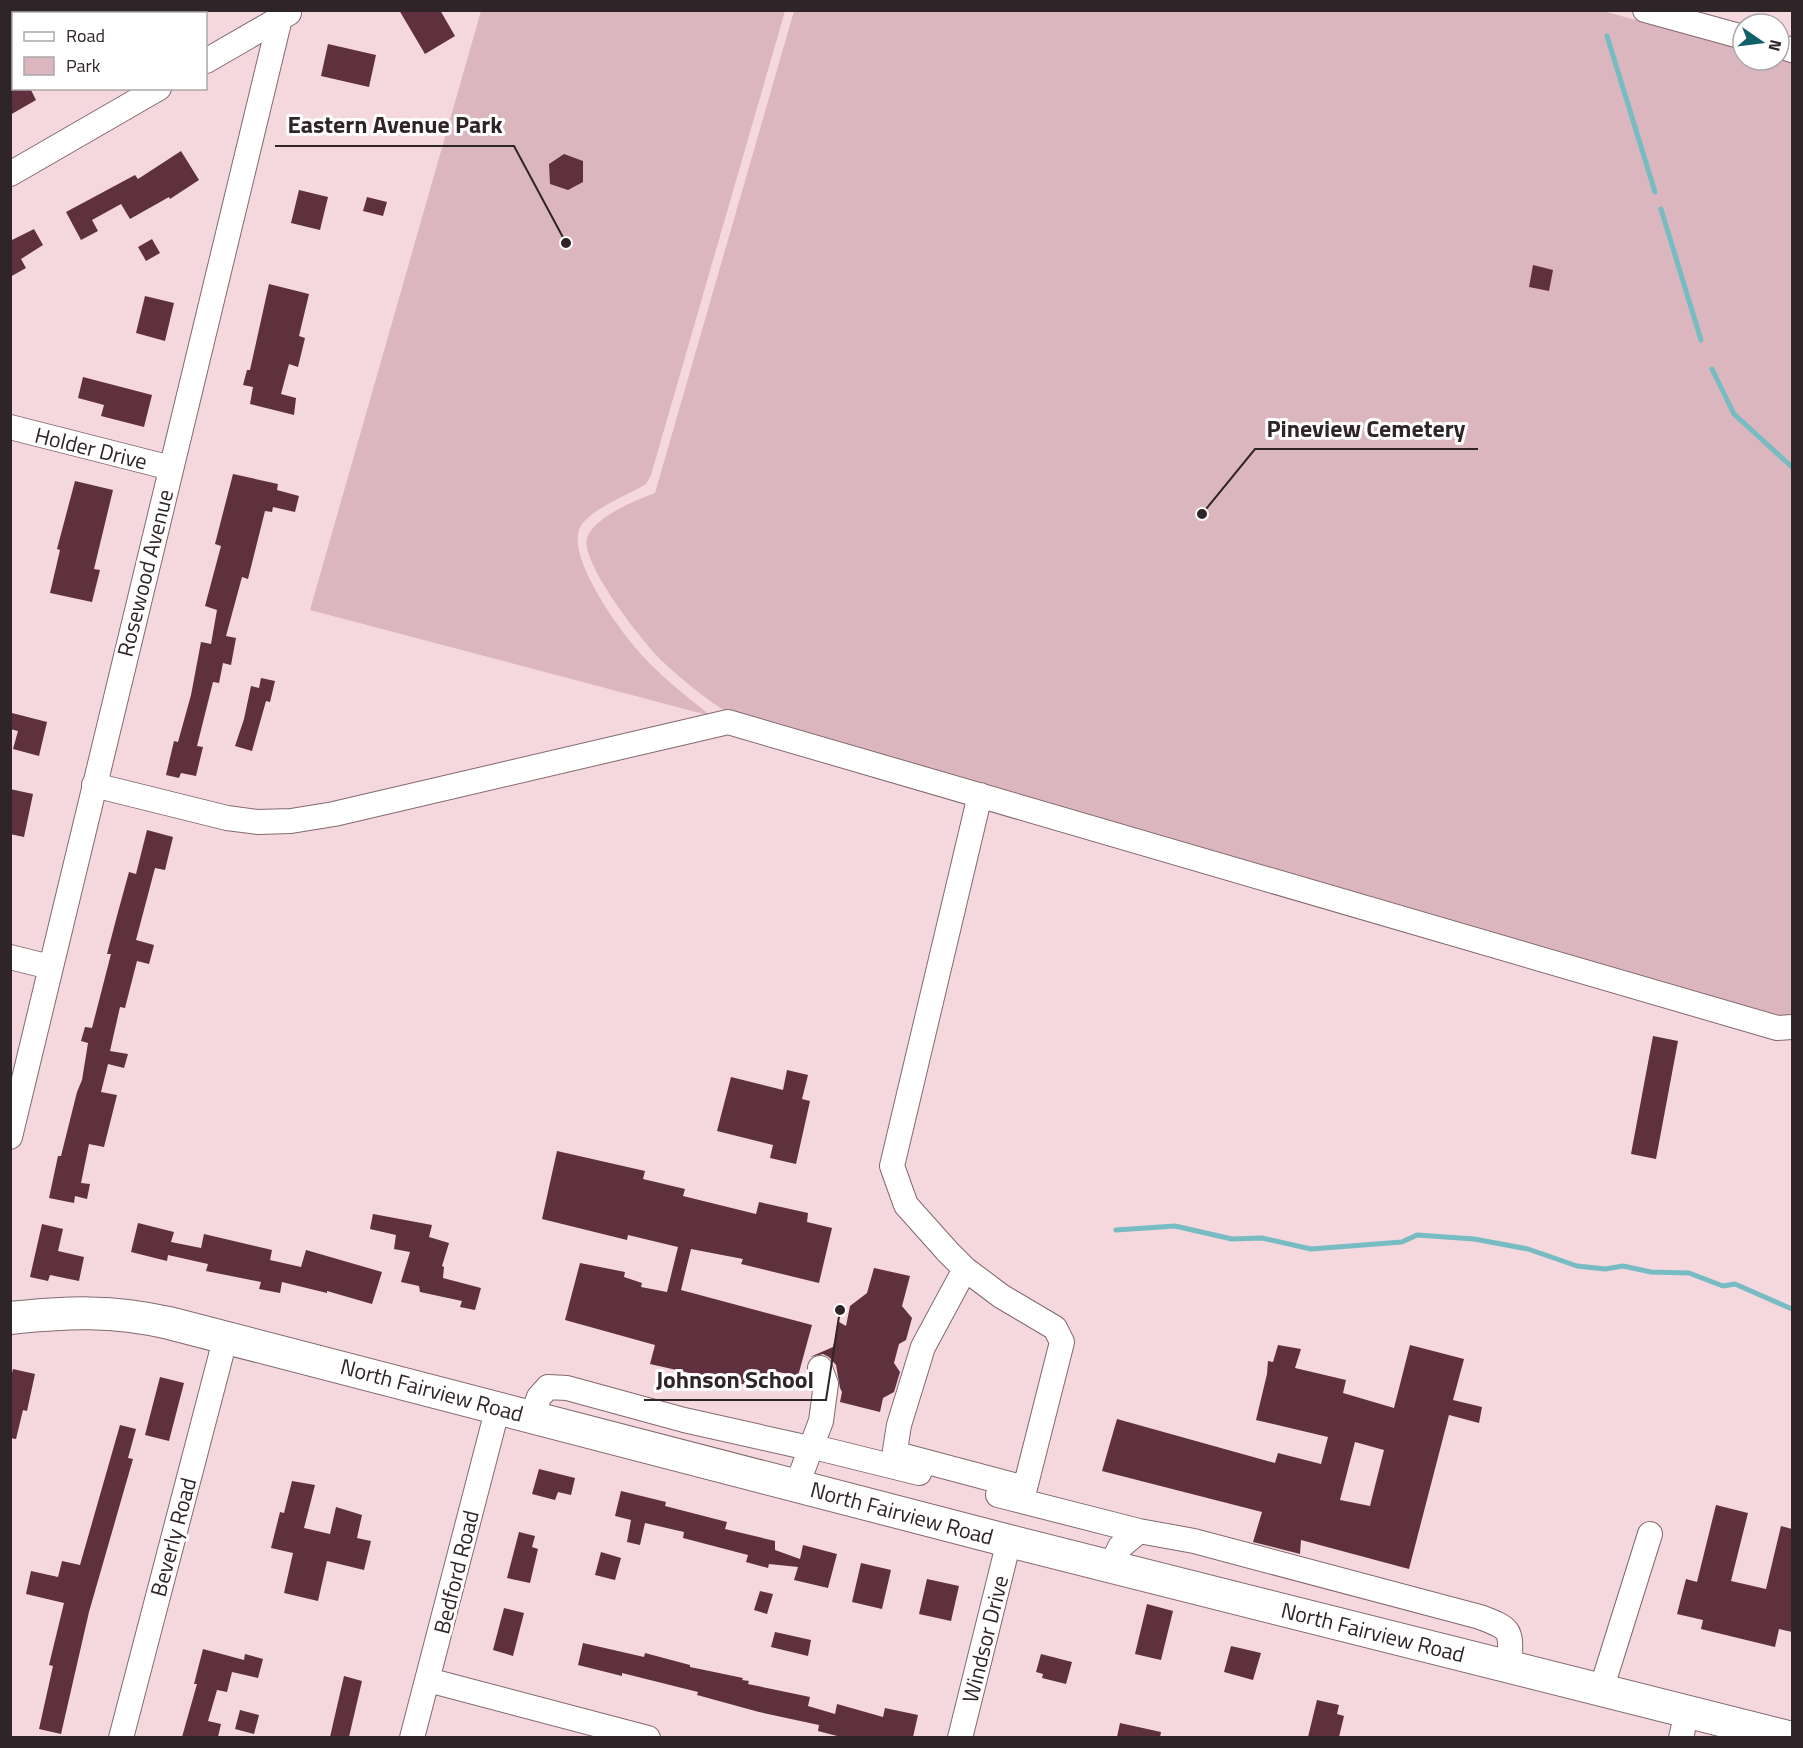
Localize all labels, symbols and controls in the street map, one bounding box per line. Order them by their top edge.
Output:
legend [12,12,207,90]
north arrow [1731,12,1791,72]
text: Road [66,22,105,49]
text: N [1763,37,1789,54]
text: Park [66,52,101,79]
callout: Eastern Avenue Park [275,104,514,146]
text: Eastern Avenue Park [287,106,503,142]
callout: Pineview Cemetery [1255,407,1478,449]
text: Pineview Cemetery [1266,410,1466,446]
street label: Holder Drive [31,418,151,478]
street label: Rosewood Avenue [108,486,182,660]
street label: North Fairview Road [337,1349,527,1431]
callout: Johnson School [644,1358,826,1400]
text: Johnson School [656,1361,814,1397]
street label: North Fairview Road [807,1472,997,1554]
street label: Beverly Road [141,1474,205,1600]
street label: Bedford Road [424,1507,488,1637]
street label: Windsor Drive [953,1572,1017,1706]
street label: North Fairview Road [1278,1593,1468,1671]

